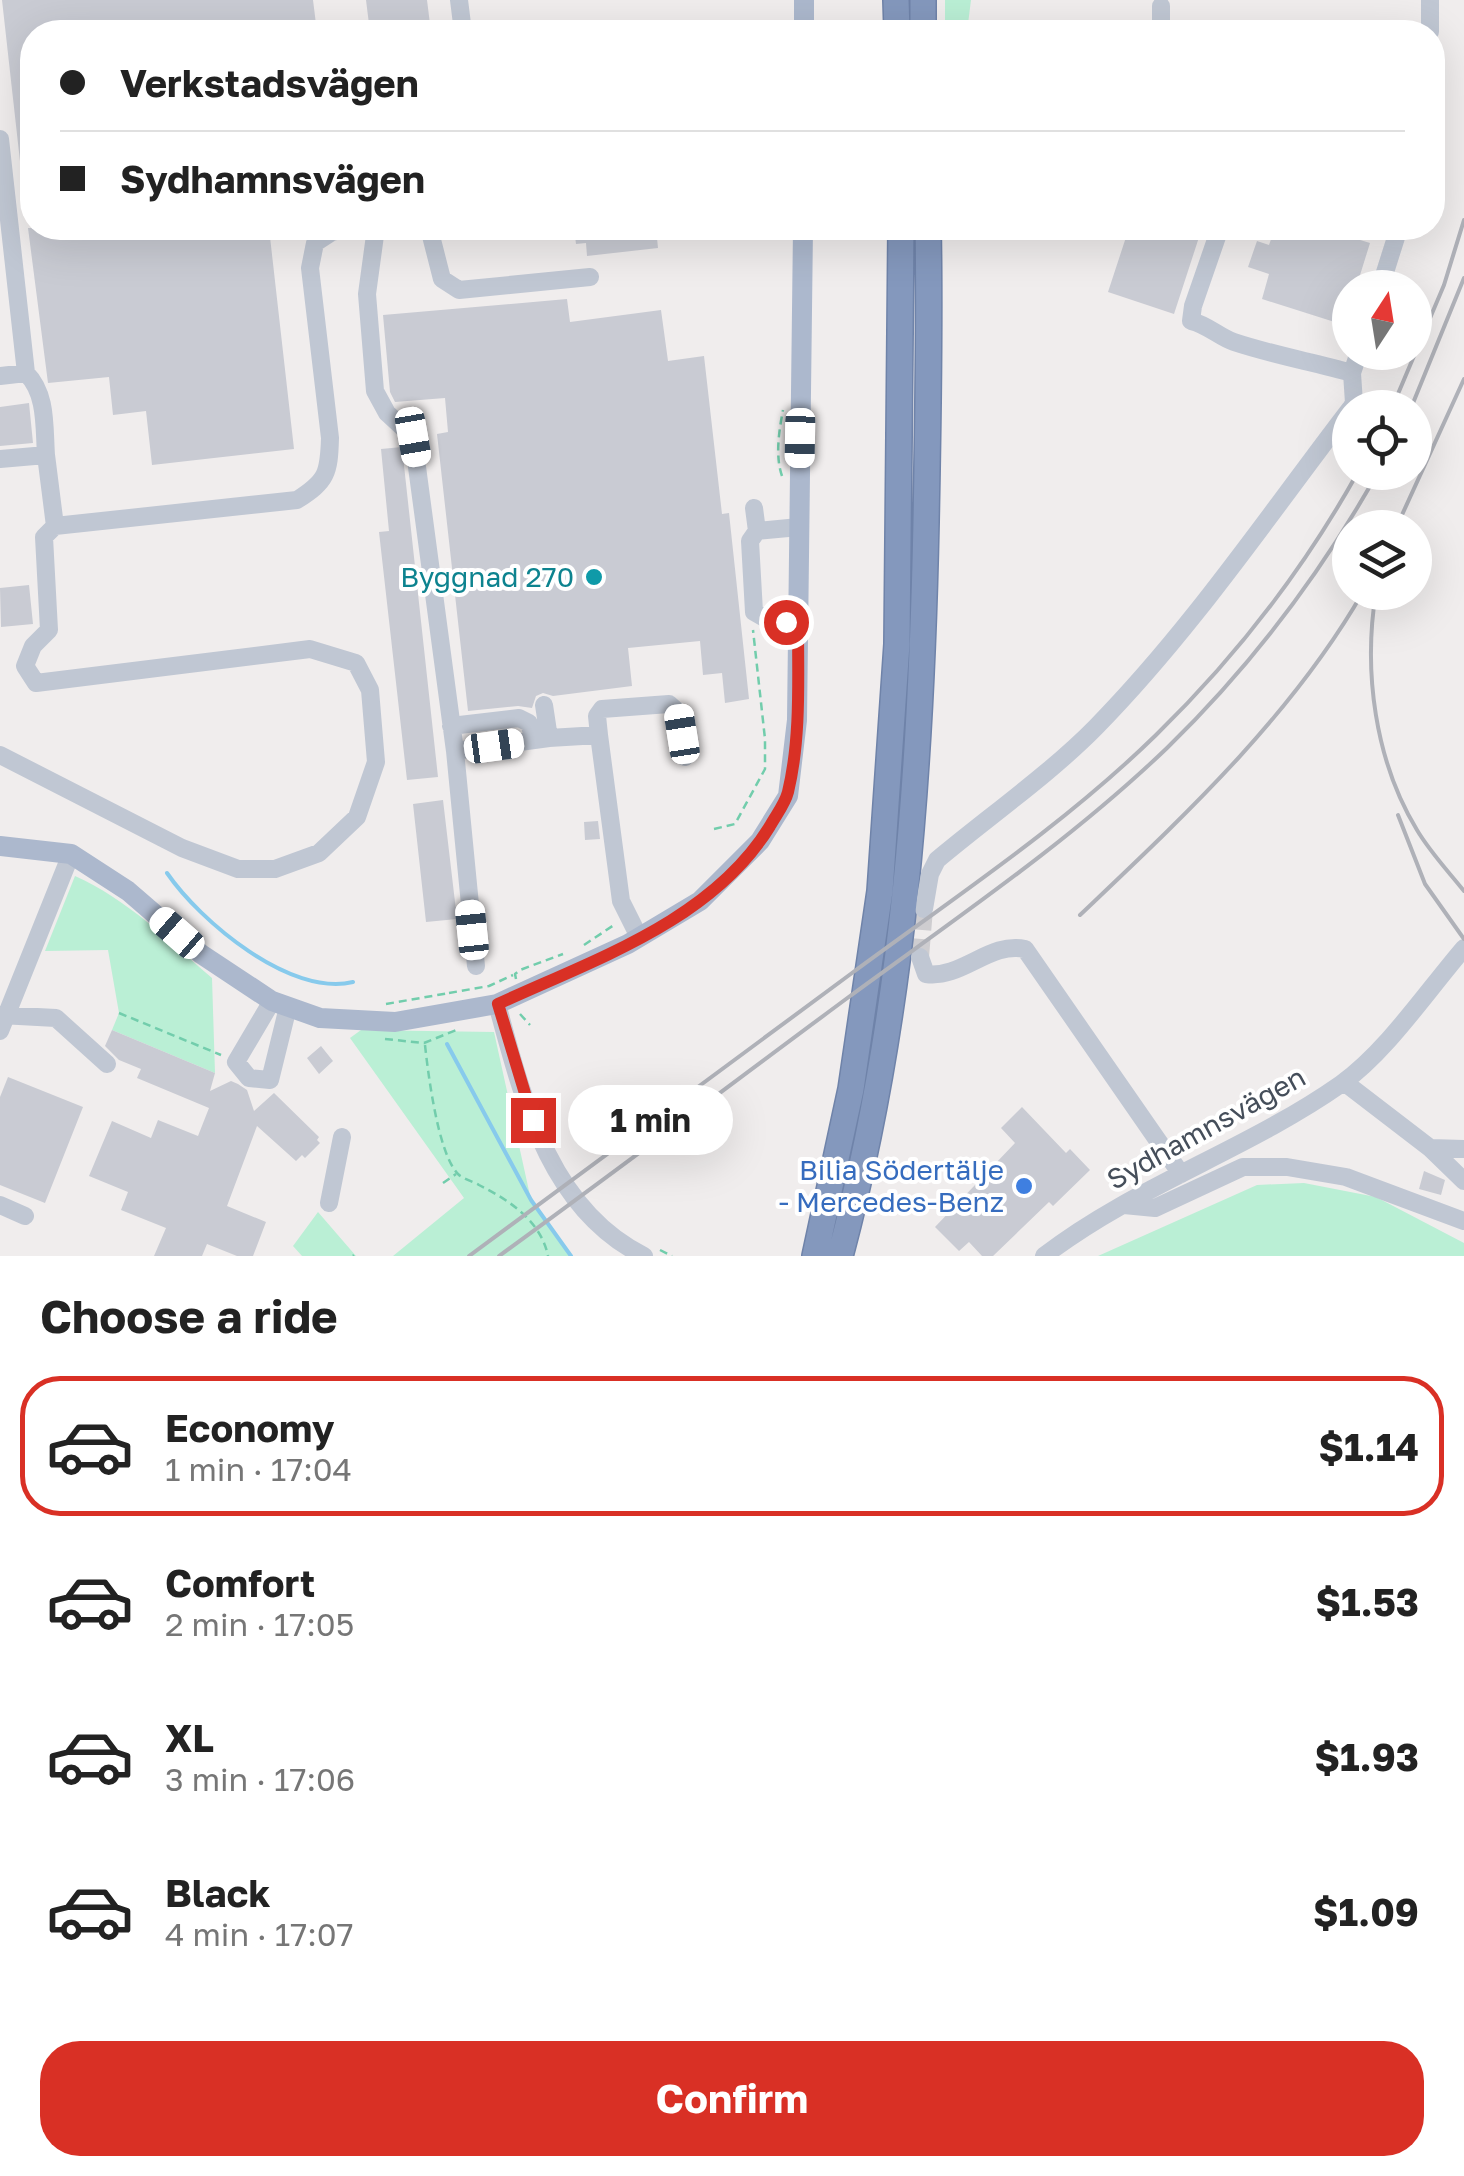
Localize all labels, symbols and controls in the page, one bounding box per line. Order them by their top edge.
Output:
text: Verkstadsvägen [120,60,419,105]
text: Sydhamnsvägen [120,156,425,201]
north arrow [1332,270,1432,370]
map controls [1332,270,1432,610]
button: locate [1332,390,1432,490]
car [393,405,433,469]
car [784,408,816,468]
button: layers [1332,510,1432,610]
place label: Byggnad 270 [400,560,574,593]
marker: Byggnad 270 [583,566,605,588]
route start [764,600,809,645]
car [662,702,702,766]
car [462,727,526,765]
car [454,899,490,961]
car [145,902,209,964]
street label: Sydhamnsvägen [1101,1059,1311,1196]
callout: 1 min [568,1085,733,1155]
route end [511,1098,556,1143]
text: 1 min [610,1101,691,1139]
place label: Bilia Södertälje - Mercedes-Benz [778,1153,1004,1218]
marker: Bilia Södertälje - Mercedes-Benz [1013,1175,1035,1197]
text: Choose a ride [40,1289,338,1343]
icon: car [45,1401,135,1491]
text: Economy [165,1405,334,1450]
text: $1.14 [1318,1424,1419,1469]
text: 1 min · 17:04 [165,1450,352,1488]
icon: car [45,1556,135,1646]
text: Comfort [165,1560,315,1605]
text: $1.53 [1315,1579,1419,1624]
text: 2 min · 17:05 [165,1605,354,1643]
icon: car [45,1711,135,1801]
text: XL [165,1715,214,1760]
text: $1.93 [1314,1734,1419,1779]
text: 3 min · 17:06 [165,1760,355,1798]
icon: car [45,1866,135,1956]
text: Black [165,1870,270,1915]
text: $1.09 [1313,1889,1419,1934]
text: 4 min · 17:07 [165,1915,354,1953]
button: Confirm [40,2041,1424,2156]

